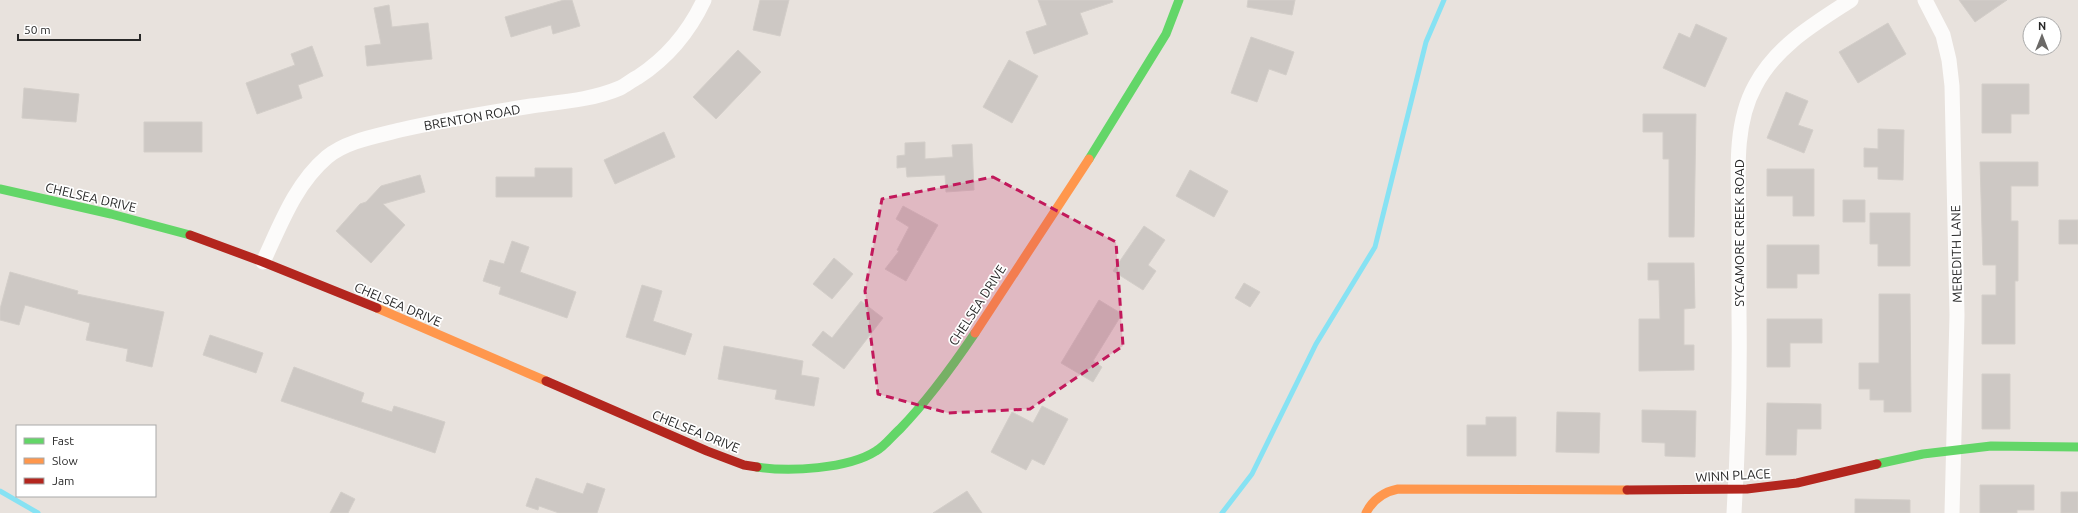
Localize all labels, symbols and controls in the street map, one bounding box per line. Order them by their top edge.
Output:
scale bar [18,16,140,42]
north arrow [2022,16,2062,56]
text: N [2038,20,2046,32]
text: 50 m [24,23,51,36]
street label: BRENTON ROAD [423,102,521,132]
street label: SYCAMORE CREEK ROAD [1732,159,1746,307]
street label: CHELSEA DRIVE [44,180,138,214]
street label: MEREDITH LANE [1948,205,1964,303]
street label: CHELSEA DRIVE [946,262,1008,348]
street label: CHELSEA DRIVE [352,279,444,329]
street label: CHELSEA DRIVE [650,407,742,455]
legend [16,425,156,497]
text: Fast [52,434,74,447]
text: Slow [52,454,78,467]
street label: WINN PLACE [1695,466,1771,484]
text: Jam [52,474,74,487]

